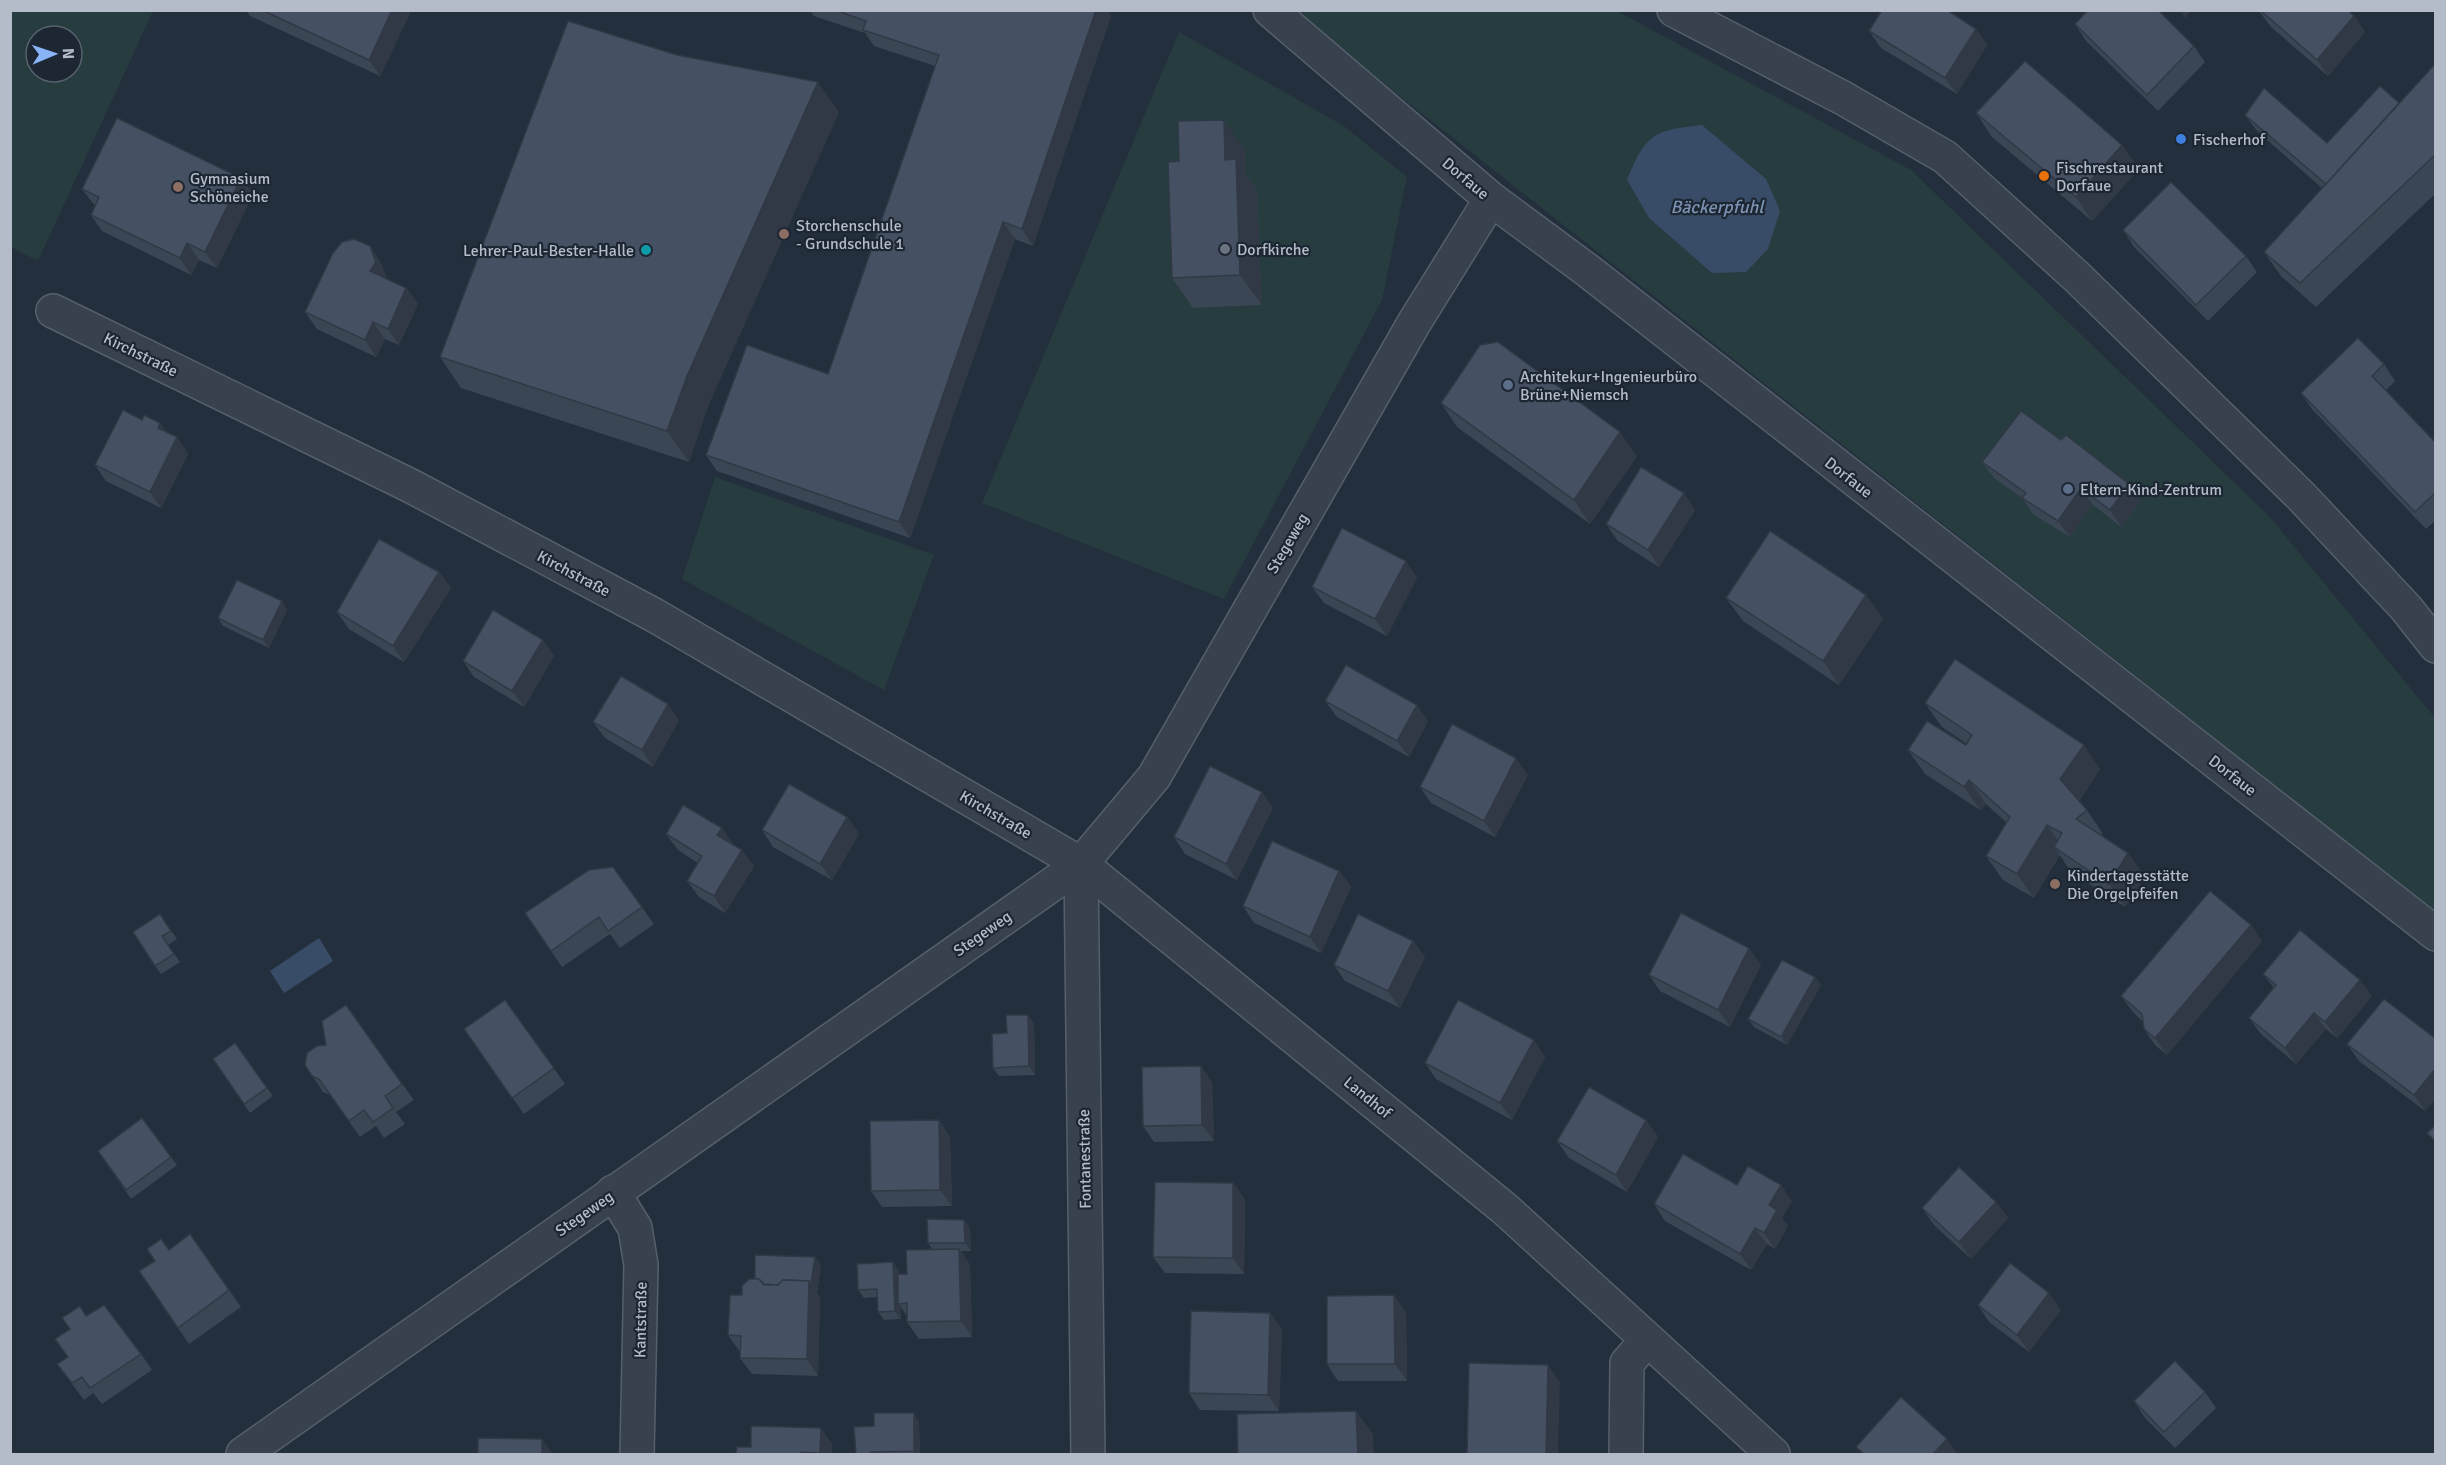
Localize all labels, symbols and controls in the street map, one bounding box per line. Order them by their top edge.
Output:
north arrow [24,24,84,84]
text: N [58,48,78,59]
place label: Fischerhof [2193,130,2266,150]
marker: Fischerhof [2174,132,2188,146]
street label: Dorfaue [1438,153,1493,204]
place label: Fischrestaurant Dorfaue [2056,158,2164,196]
place label: Gymnasium Schöneiche [190,169,270,207]
marker: Fischrestaurant Dorfaue [2037,169,2051,183]
marker: Gymnasium Schöneiche [171,180,185,194]
water label: Bäckerpfuhl [1670,196,1765,218]
place label: Storchenschule - Grundschule 1 [796,216,904,254]
marker: Storchenschule - Grundschule 1 [777,227,791,241]
place label: Dorfkirche [1237,240,1310,260]
place label: Lehrer-Paul-Bester-Halle [463,241,634,261]
marker: Dorfkirche [1218,242,1232,256]
marker: Lehrer-Paul-Bester-Halle [639,243,653,257]
street label: Kirchstraße [100,328,181,381]
place label: Architekur+Ingenieurbüro Brüne+Niemsch [1520,367,1697,405]
marker: Architekur+Ingenieurbüro Brüne+Niemsch [1501,378,1515,392]
street label: Dorfaue [1820,453,1876,503]
place label: Eltern-Kind-Zentrum [2080,480,2222,500]
marker: Eltern-Kind-Zentrum [2061,482,2075,496]
street label: Stegeweg [1263,510,1313,577]
street label: Kirchstraße [533,546,614,602]
street label: Dorfaue [2204,751,2260,801]
street label: Kirchstraße [956,786,1035,844]
place label: Kindertagesstätte Die Orgelpfeifen [2067,866,2189,904]
marker: Kindertagesstätte Die Orgelpfeifen [2048,877,2062,891]
street label: Stegeweg [950,907,1016,961]
street label: Landhof [1339,1072,1396,1124]
street label: Fontanestraße [1074,1109,1096,1209]
street label: Stegeweg [552,1187,618,1241]
street label: Kantstraße [630,1282,652,1358]

